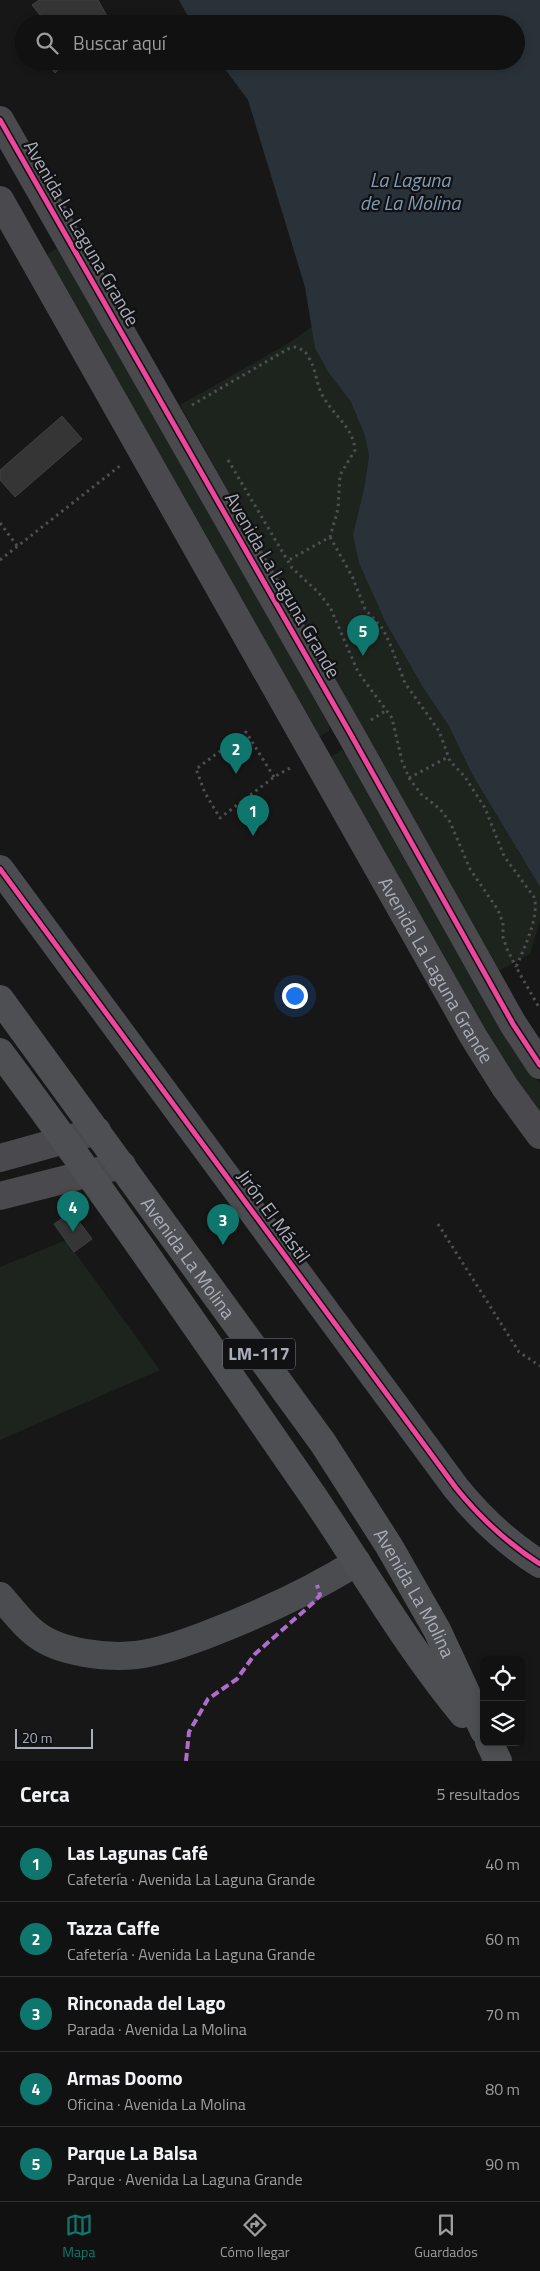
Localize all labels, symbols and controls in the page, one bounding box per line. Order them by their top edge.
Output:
search box [15,15,525,70]
text: Buscar aquí [73,28,166,57]
icon: search [33,29,61,57]
street label: Avenida La Laguna Grande [17,134,148,331]
water label: La Laguna de La Molina [360,164,461,218]
street label: Avenida La Laguna Grande [218,486,349,683]
pin: 5 [347,615,379,656]
pin: 2 [220,733,252,774]
pin: 1 [237,795,269,836]
street label: Avenida La Laguna Grande [372,871,502,1069]
your location [282,983,308,1009]
street label: Jirón El Mástil [231,1163,318,1268]
street label: Avenida La Molina [134,1190,243,1325]
pin: 4 [57,1191,89,1232]
pin: 3 [207,1204,239,1245]
road number: LM-117 [223,1338,295,1370]
street label: Avenida La Molina [367,1522,463,1663]
map controls [480,1656,525,1746]
button: locate [480,1656,525,1701]
button: layers [480,1701,525,1746]
scale bar [15,1726,92,1749]
text: 20 m [22,1727,52,1748]
text: Cerca [20,1778,70,1810]
text: 5 resultados [436,1782,520,1806]
text: Las Lagunas Café [67,1838,208,1867]
text: 1 [32,1852,40,1876]
text: 40 m [485,1852,520,1876]
text: Cafetería · Avenida La Laguna Grande [67,1867,315,1891]
text: Tazza Caffe [67,1913,160,1942]
text: 2 [32,1927,40,1951]
text: 60 m [485,1927,520,1951]
text: Cafetería · Avenida La Laguna Grande [67,1942,315,1966]
text: Rinconada del Lago [67,1988,226,2017]
text: 3 [32,2002,40,2026]
text: 70 m [485,2002,520,2026]
text: Parada · Avenida La Molina [67,2017,247,2041]
text: Armas Doomo [67,2063,183,2092]
text: 4 [32,2077,40,2101]
text: 80 m [485,2077,520,2101]
text: Oficina · Avenida La Molina [67,2092,246,2116]
text: Parque La Balsa [67,2138,198,2167]
text: 5 [32,2152,40,2176]
text: 90 m [485,2152,520,2176]
text: Parque · Avenida La Laguna Grande [67,2167,303,2191]
tab: Mapa [62,2211,95,2262]
tab: Cómo llegar [220,2211,290,2262]
tab: Guardados [414,2211,478,2262]

